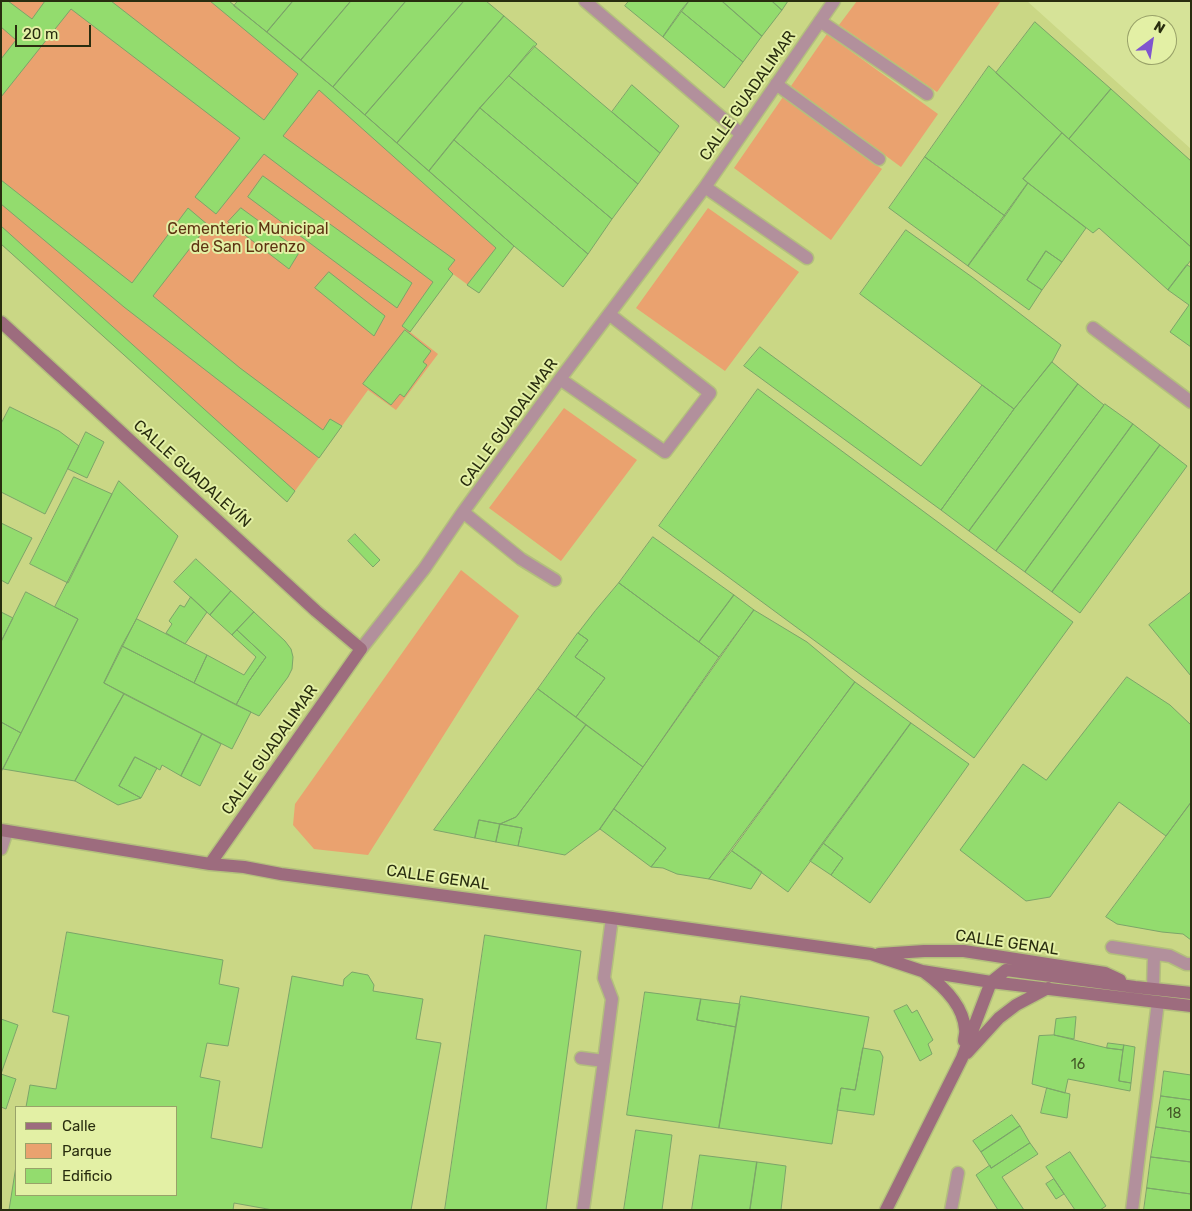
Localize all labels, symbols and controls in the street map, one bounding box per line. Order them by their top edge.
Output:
scale bar [18,15,94,47]
north arrow [1127,15,1177,65]
text: N [1151,18,1168,37]
text: 20 m [23,25,58,43]
street label: CALLE GUADALIMAR [696,27,800,165]
park label: Cementerio Municipal de San Lorenzo [167,219,329,257]
street label: CALLE GUADALIMAR [456,355,562,491]
street label: CALLE GUADALEVÍN [129,416,255,532]
street label: CALLE GUADALIMAR [218,681,322,819]
street label: CALLE GENAL [385,861,491,895]
street label: CALLE GENAL [954,926,1060,960]
house number: 16 [1071,1057,1085,1073]
legend [15,1106,178,1196]
house number: 18 [1167,1106,1181,1122]
text: Calle [62,1117,96,1135]
text: Parque [62,1142,112,1160]
text: Edificio [62,1167,112,1185]

